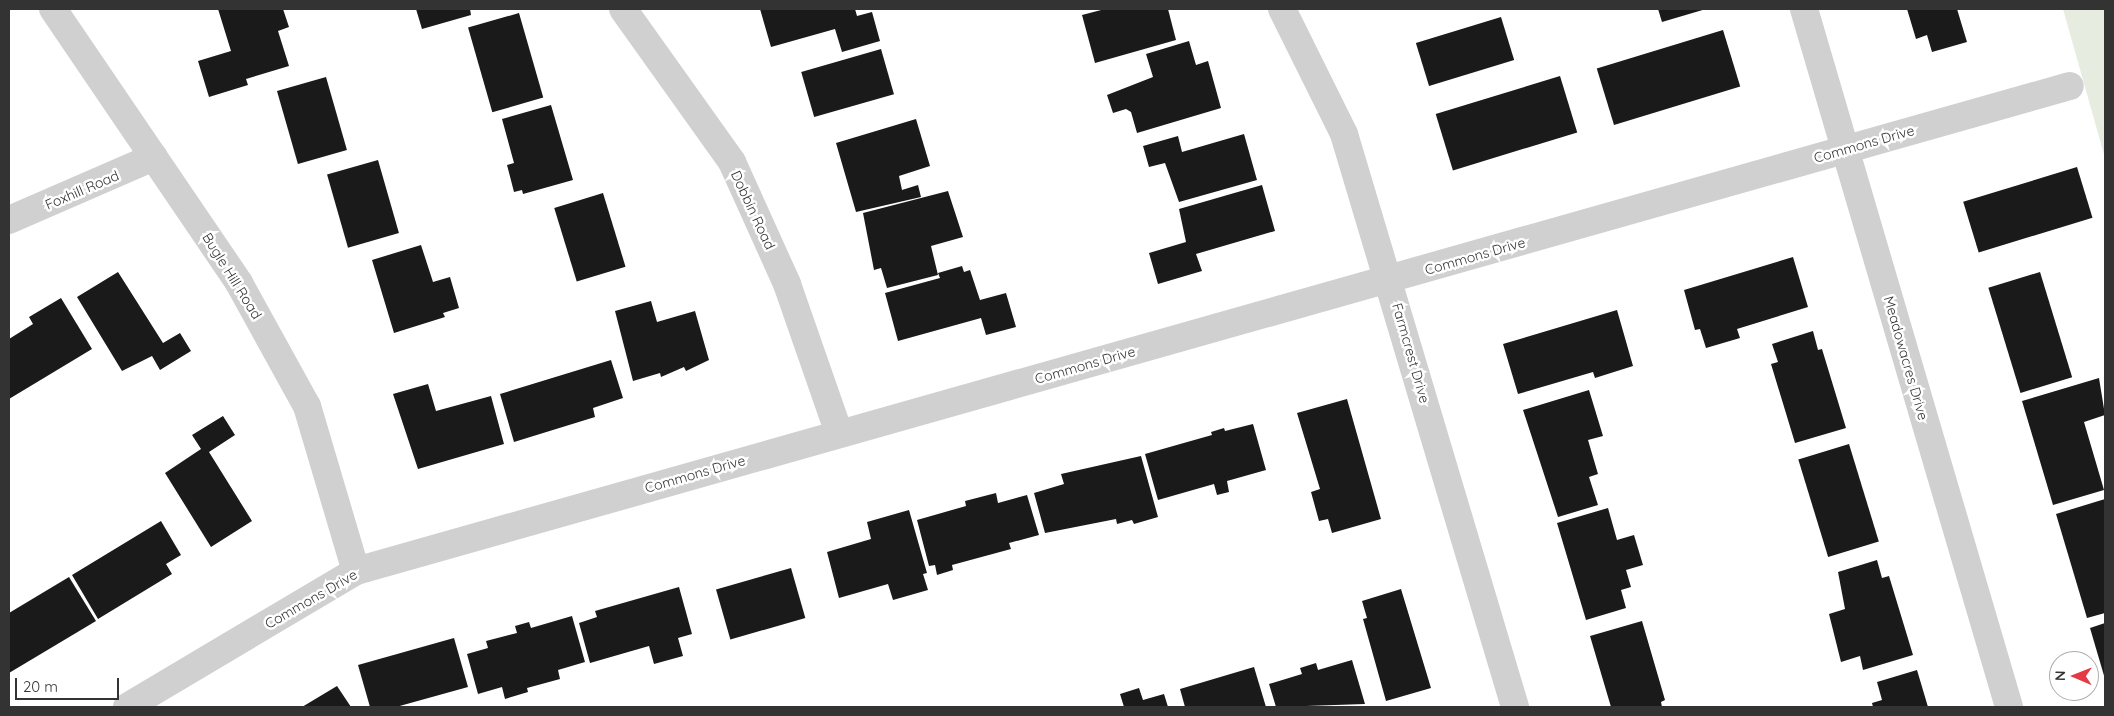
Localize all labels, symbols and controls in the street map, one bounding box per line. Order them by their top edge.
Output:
street label: Commons Drive [1812,122,1916,166]
street label: Foxhill Road [42,167,122,213]
street label: Dobbin Road [727,168,779,252]
street label: Bugle Hill Road [199,230,265,322]
street label: Commons Drive [1423,234,1527,278]
street label: Meadowacres Drive [1880,294,1932,422]
street label: Farmcrest Drive [1389,301,1433,405]
street label: Commons Drive [1033,343,1137,387]
street label: Commons Drive [643,452,747,496]
street label: Commons Drive [262,566,360,632]
north arrow [2049,651,2099,701]
scale bar [18,668,121,700]
text: N [2051,670,2069,681]
text: 20 m [23,677,58,696]

